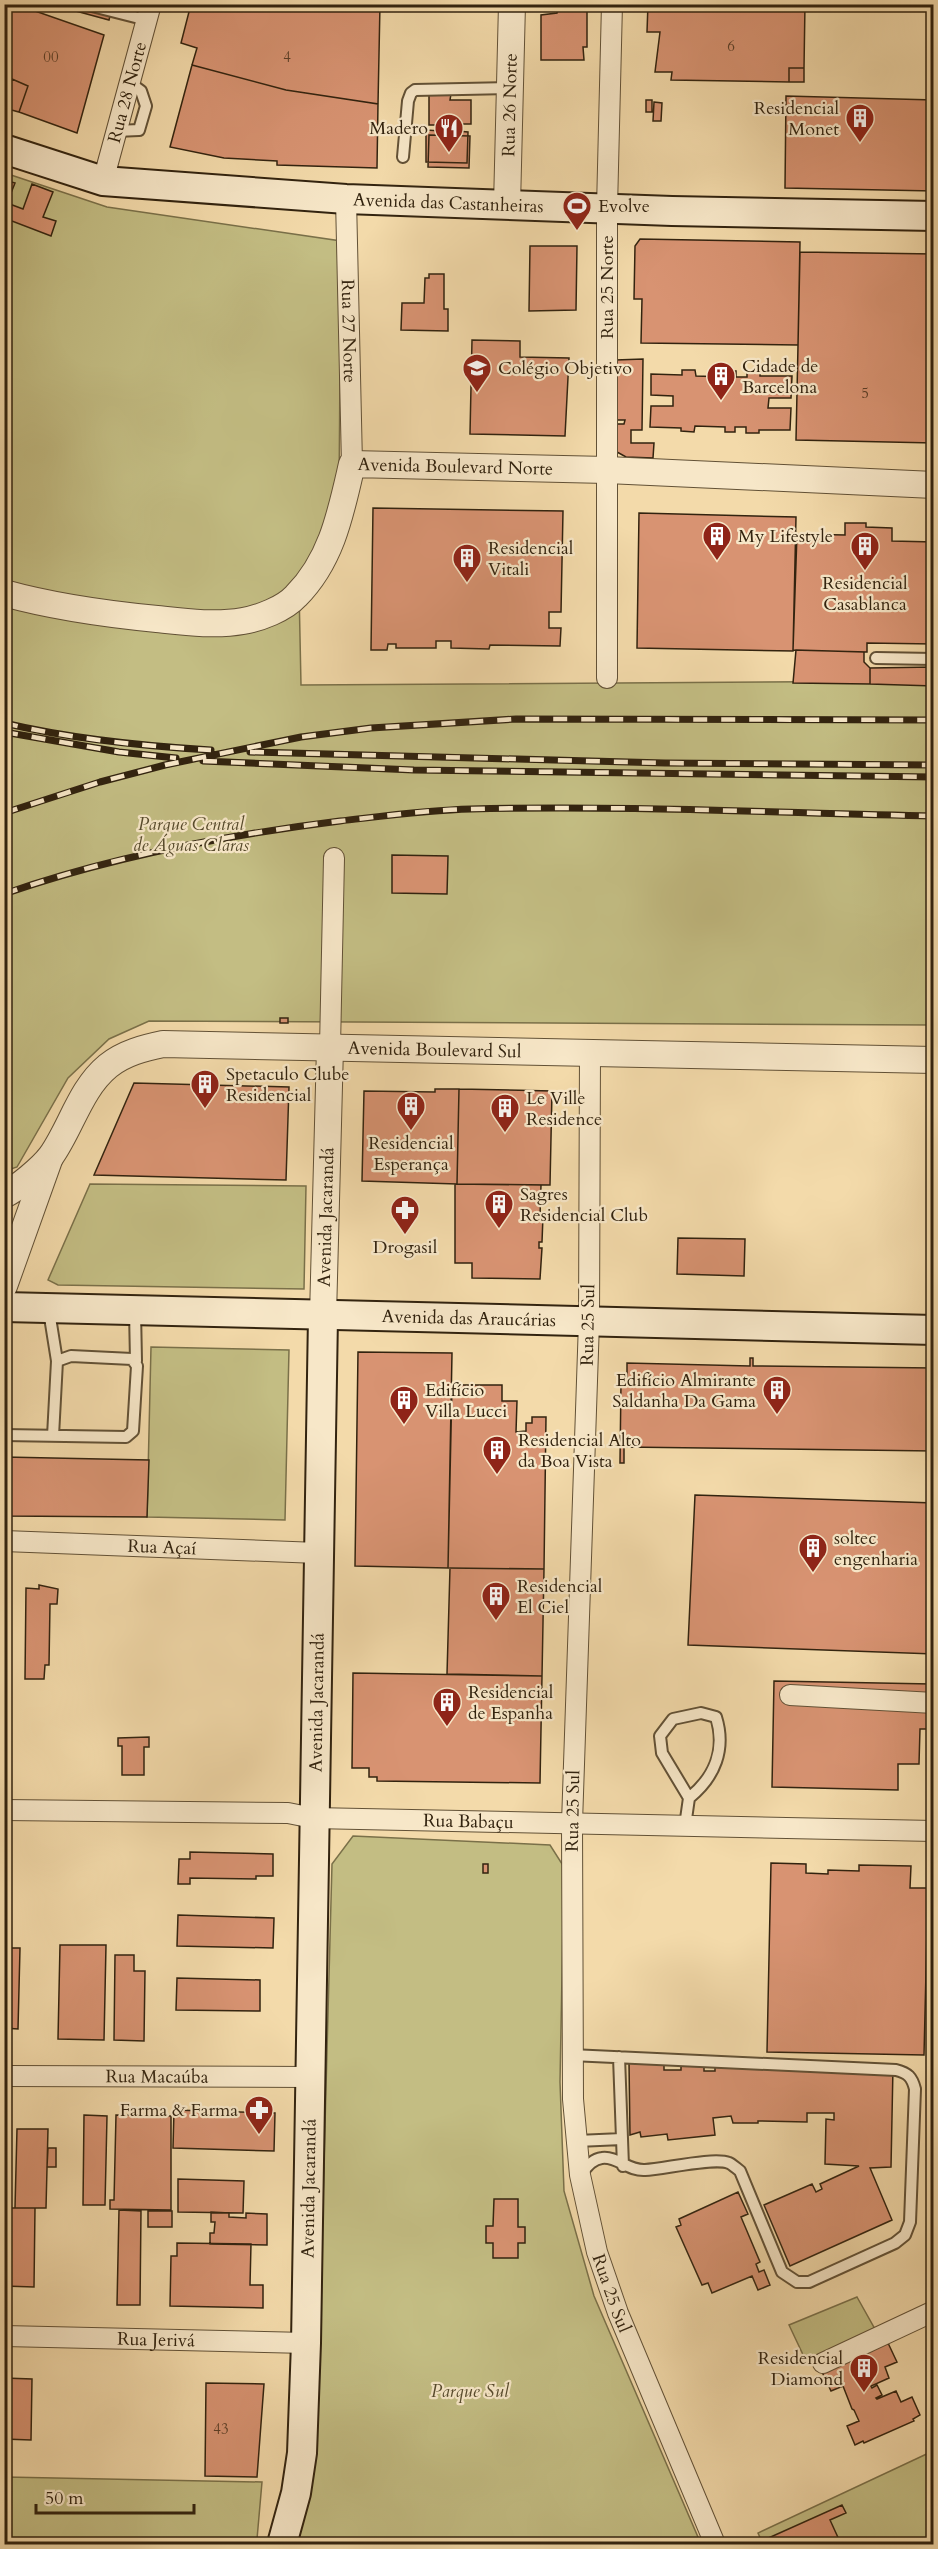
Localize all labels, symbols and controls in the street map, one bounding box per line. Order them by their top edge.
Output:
house number: 6 [727,36,735,56]
street label: Rua 28 Norte [101,39,153,146]
house number: 00 [43,47,59,67]
house number: 4 [283,47,291,67]
street label: Rua 26 Norte [496,53,523,157]
place label: Residencial Monet [754,96,839,142]
building icon: Residencial Monet [844,102,876,144]
restaurant icon: Madero [433,112,465,154]
place label: Madero [369,116,428,141]
street label: Avenida das Castanheiras [352,187,544,219]
sports icon: Evolve [561,190,593,232]
place label: Evolve [598,194,650,219]
street label: Rua 25 Norte [595,235,620,339]
street label: Rua 27 Norte [335,279,363,383]
school or university icon: Colégio Objetivo [461,352,493,394]
place label: Cidade de Barcelona [742,354,819,400]
place label: Colégio Objetivo [498,356,632,381]
building icon: Cidade de Barcelona [705,360,737,402]
house number: 5 [861,383,869,403]
street label: Avenida Boulevard Norte [357,452,553,481]
building icon: My Lifestyle [701,520,733,562]
place label: My Lifestyle [738,524,833,549]
building icon: Residencial Casablanca [849,530,881,572]
place label: Residencial Vitali [488,536,574,582]
building icon: Residencial Vitali [451,542,483,584]
place label: Residencial Casablanca [822,571,908,617]
park label: Parque Central de Águas Claras [133,812,249,858]
street label: Avenida Boulevard Sul [347,1035,522,1064]
place label: Spetaculo Clube Residencial [226,1062,350,1108]
building icon: Spetaculo Clube Residencial [189,1068,221,1110]
place label: Le Ville Residence [526,1086,602,1132]
building icon: Residencial Esperança [395,1090,427,1132]
building icon: Le Ville Residence [489,1092,521,1134]
place label: Residencial Esperança [368,1131,454,1177]
street label: Avenida Jacarandá [311,1147,340,1287]
place label: Sagres Residencial Club [520,1182,648,1228]
building icon: Sagres Residencial Club [483,1188,515,1230]
pharmacy icon: Drogasil [389,1194,421,1236]
place label: Drogasil [373,1235,438,1260]
street label: Rua 25 Sul [575,1284,601,1366]
street label: Avenida das Araucárias [381,1304,556,1333]
place label: Edifício Almirante Saldanha Da Gama [612,1368,756,1414]
building icon: Edifício Almirante Saldanha Da Gama [761,1374,793,1416]
place label: Edifício Villa Lucci [425,1378,507,1424]
building icon: Edifício Villa Lucci [388,1384,420,1426]
place label: Residencial Alto da Boa Vista [518,1428,641,1474]
building icon: Residencial Alto da Boa Vista [481,1434,513,1476]
place label: soltec engenharia [834,1526,918,1572]
building icon: soltec engenharia [797,1532,829,1574]
street label: Rua Açaí [127,1533,197,1561]
place label: Residencial El Ciel [517,1574,603,1620]
building icon: Residencial El Ciel [480,1580,512,1622]
street label: Avenida Jacarandá [303,1632,330,1772]
place label: Residencial de Espanha [468,1680,554,1726]
building icon: Residencial de Espanha [431,1686,463,1728]
street label: Rua 25 Sul [560,1770,586,1852]
street label: Rua Babaçu [423,1808,514,1835]
street label: Rua Macaúba [105,2064,209,2089]
pharmacy icon: Farma & Farma [243,2094,275,2136]
place label: Farma & Farma [120,2098,238,2123]
street label: Avenida Jacarandá [295,2118,322,2258]
street label: Rua 25 Sul [586,2250,637,2337]
street label: Rua Jerivá [117,2326,195,2353]
place label: Residencial Diamond [758,2346,843,2392]
building icon: Residencial Diamond [848,2352,880,2394]
park label: Parque Sul [431,2379,510,2404]
house number: 43 [213,2419,229,2439]
scale bar [36,2477,194,2515]
text: 50 m [45,2486,84,2511]

